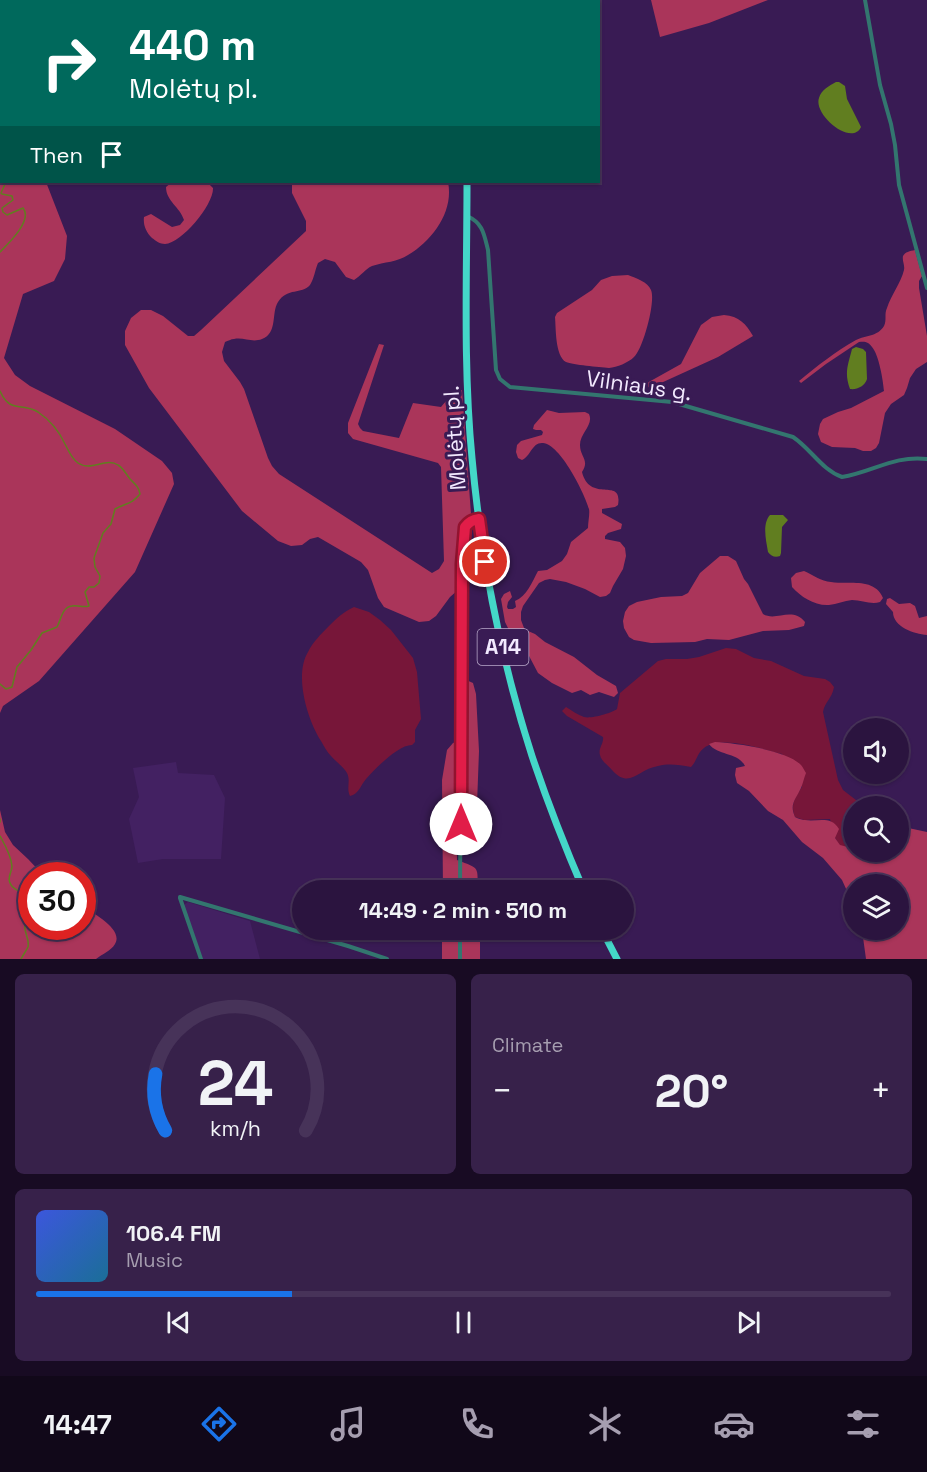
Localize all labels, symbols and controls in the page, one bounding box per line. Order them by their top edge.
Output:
text: 440 m [129,19,256,72]
icon: right [30,24,108,102]
text: Molėtų pl. [129,71,258,106]
icon: arrive [95,138,128,171]
text: Then [30,141,83,169]
street label: Vilniaus g. [585,364,693,406]
street label: Molėtų pl. [436,385,472,491]
pin [459,536,510,587]
icon: arrive [468,545,501,578]
road number: A14 [478,629,528,665]
map controls [843,718,909,940]
button: sound [843,718,909,784]
position arrow [429,792,493,856]
button: search [843,796,909,862]
speed limit sign: 30 [18,862,96,940]
button: layers [843,874,909,940]
text: 14:49 · 2 min · 510 m [359,896,567,924]
text: Climate [492,1032,563,1058]
text: 24 [198,1044,273,1123]
text: 20° [655,1063,728,1120]
text: − [492,1070,512,1112]
text: + [871,1070,891,1112]
text: km/h [210,1115,261,1142]
text: 106.4 FM [126,1219,221,1247]
text: Music [126,1247,183,1273]
icon: previous [162,1306,195,1339]
icon: pause [447,1306,480,1339]
icon: next [732,1306,765,1339]
icon: directions [198,1403,240,1445]
icon: music [327,1403,369,1445]
icon: phone [456,1403,498,1445]
icon: climate [584,1403,626,1445]
icon: car [713,1403,755,1445]
icon: filters [842,1403,884,1445]
text: 14:47 [43,1407,112,1442]

